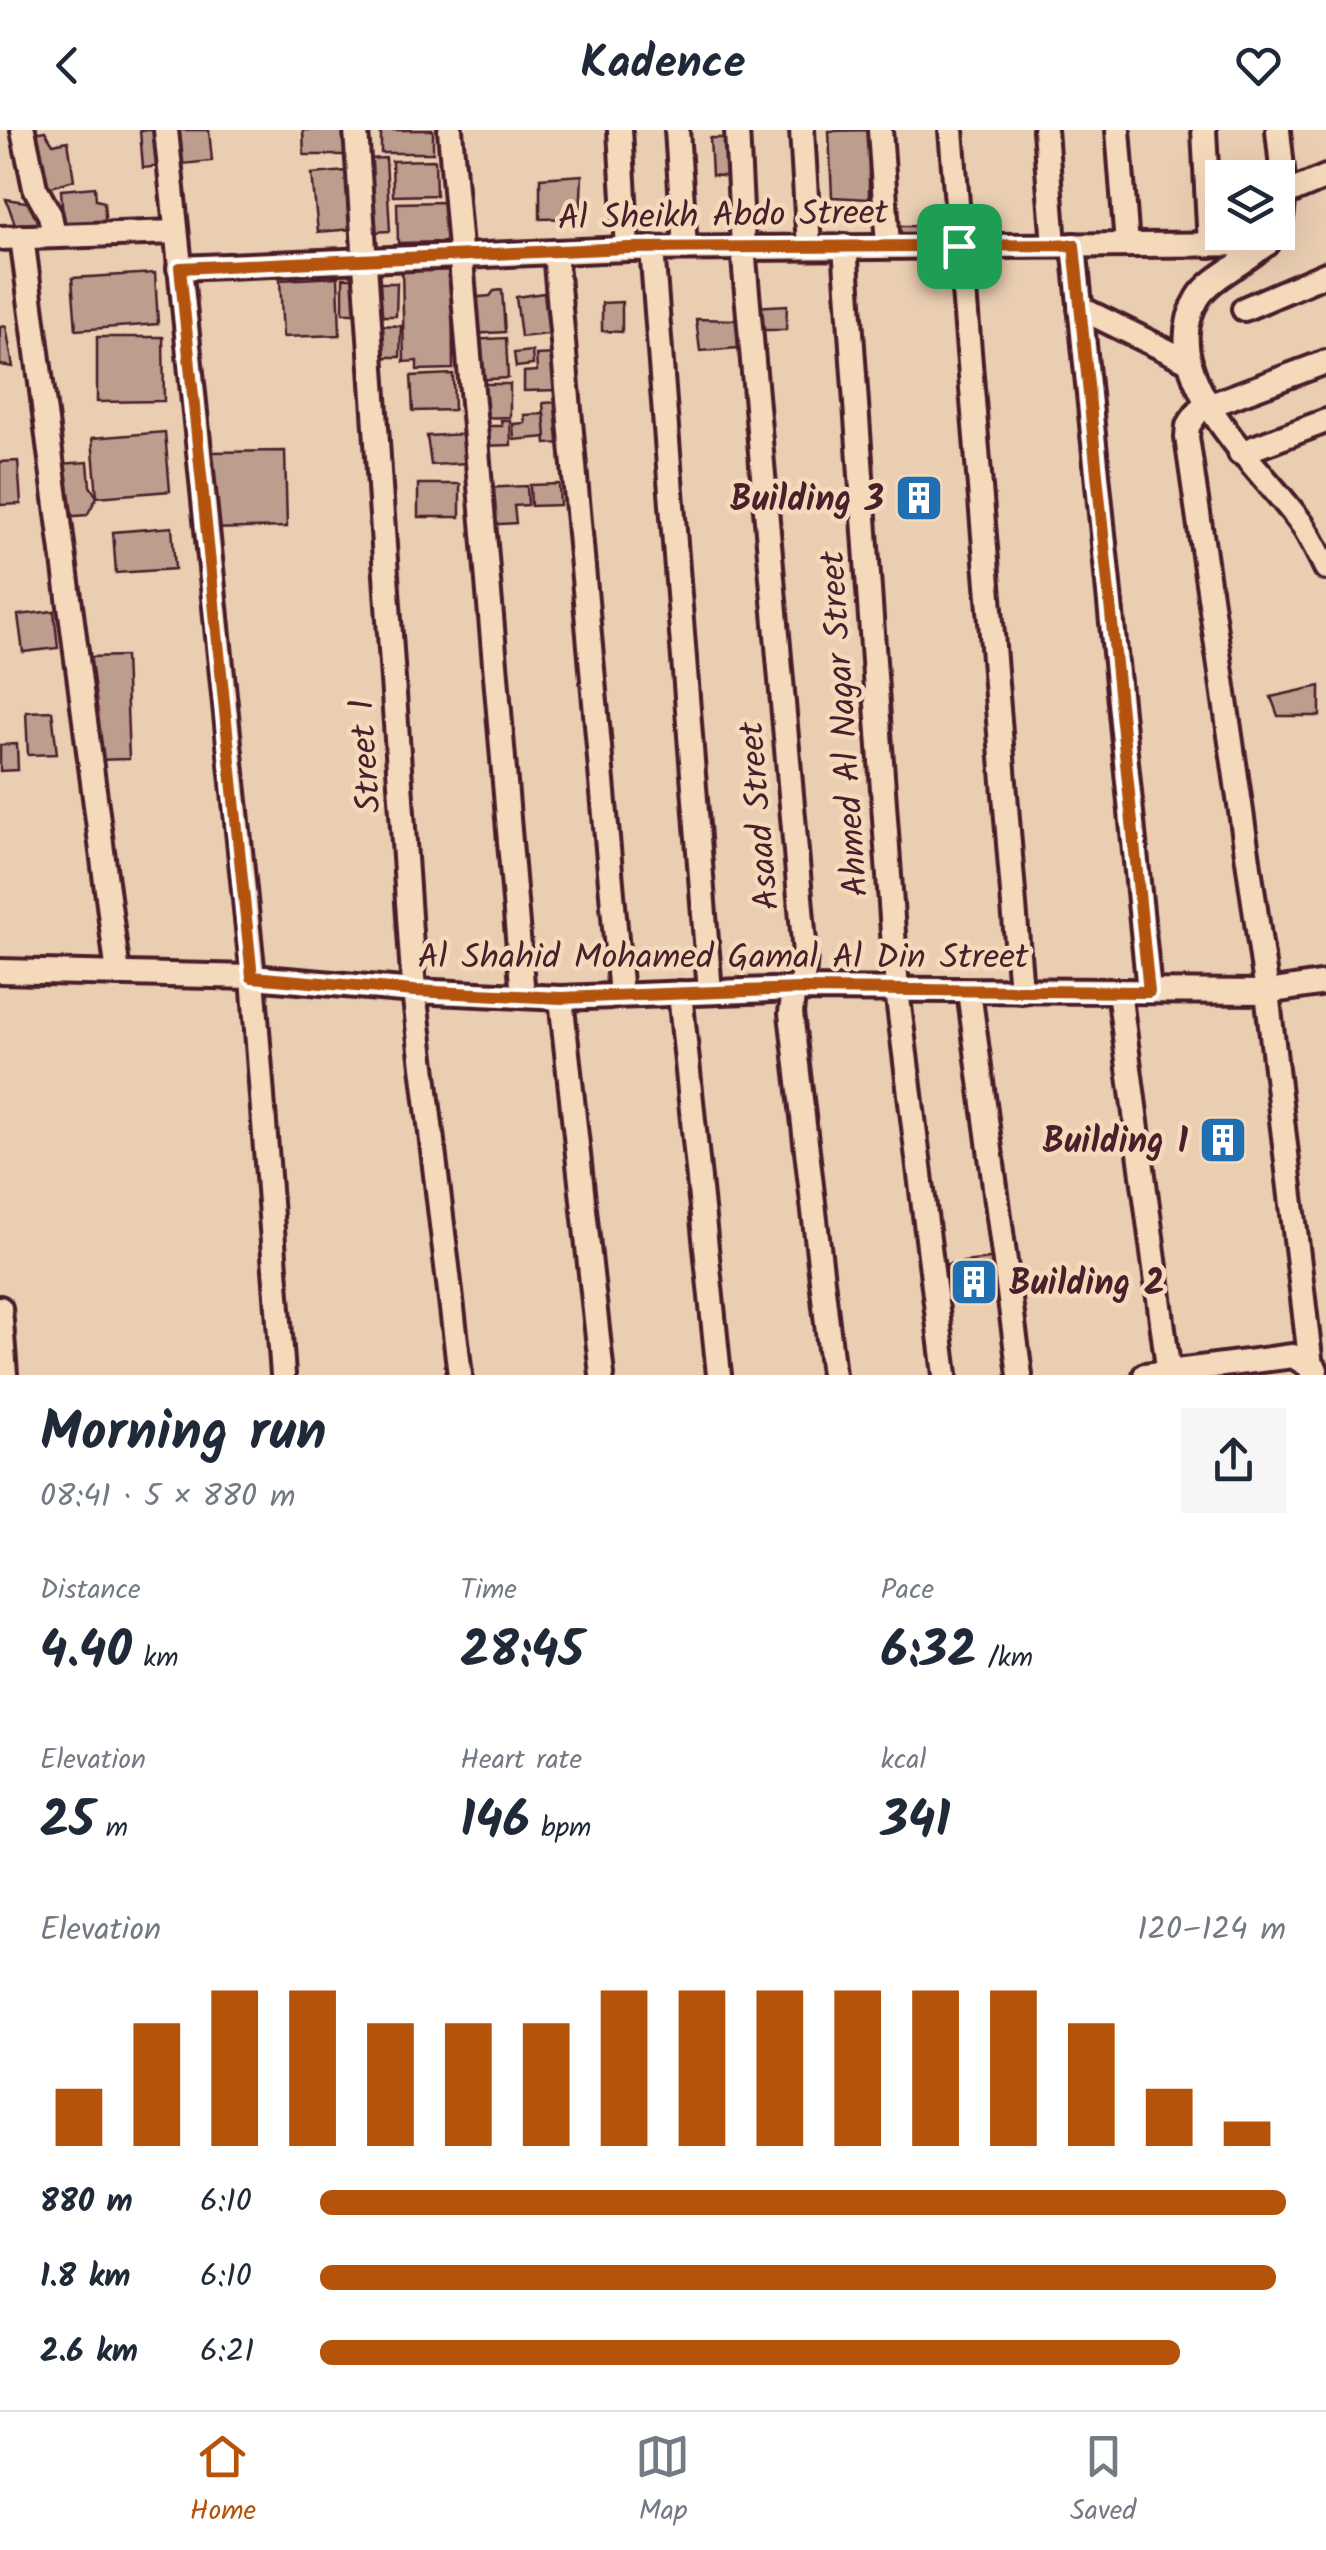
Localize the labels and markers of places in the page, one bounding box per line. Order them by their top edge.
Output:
pin [917,204,1002,289]
building icon: Building 3 [893,472,945,524]
place label: Building 3 [730,473,884,529]
building icon: Building 1 [1197,1114,1249,1166]
place label: Building 1 [1043,1115,1188,1171]
building icon: Building 2 [948,1256,1000,1308]
place label: Building 2 [1009,1257,1164,1313]

